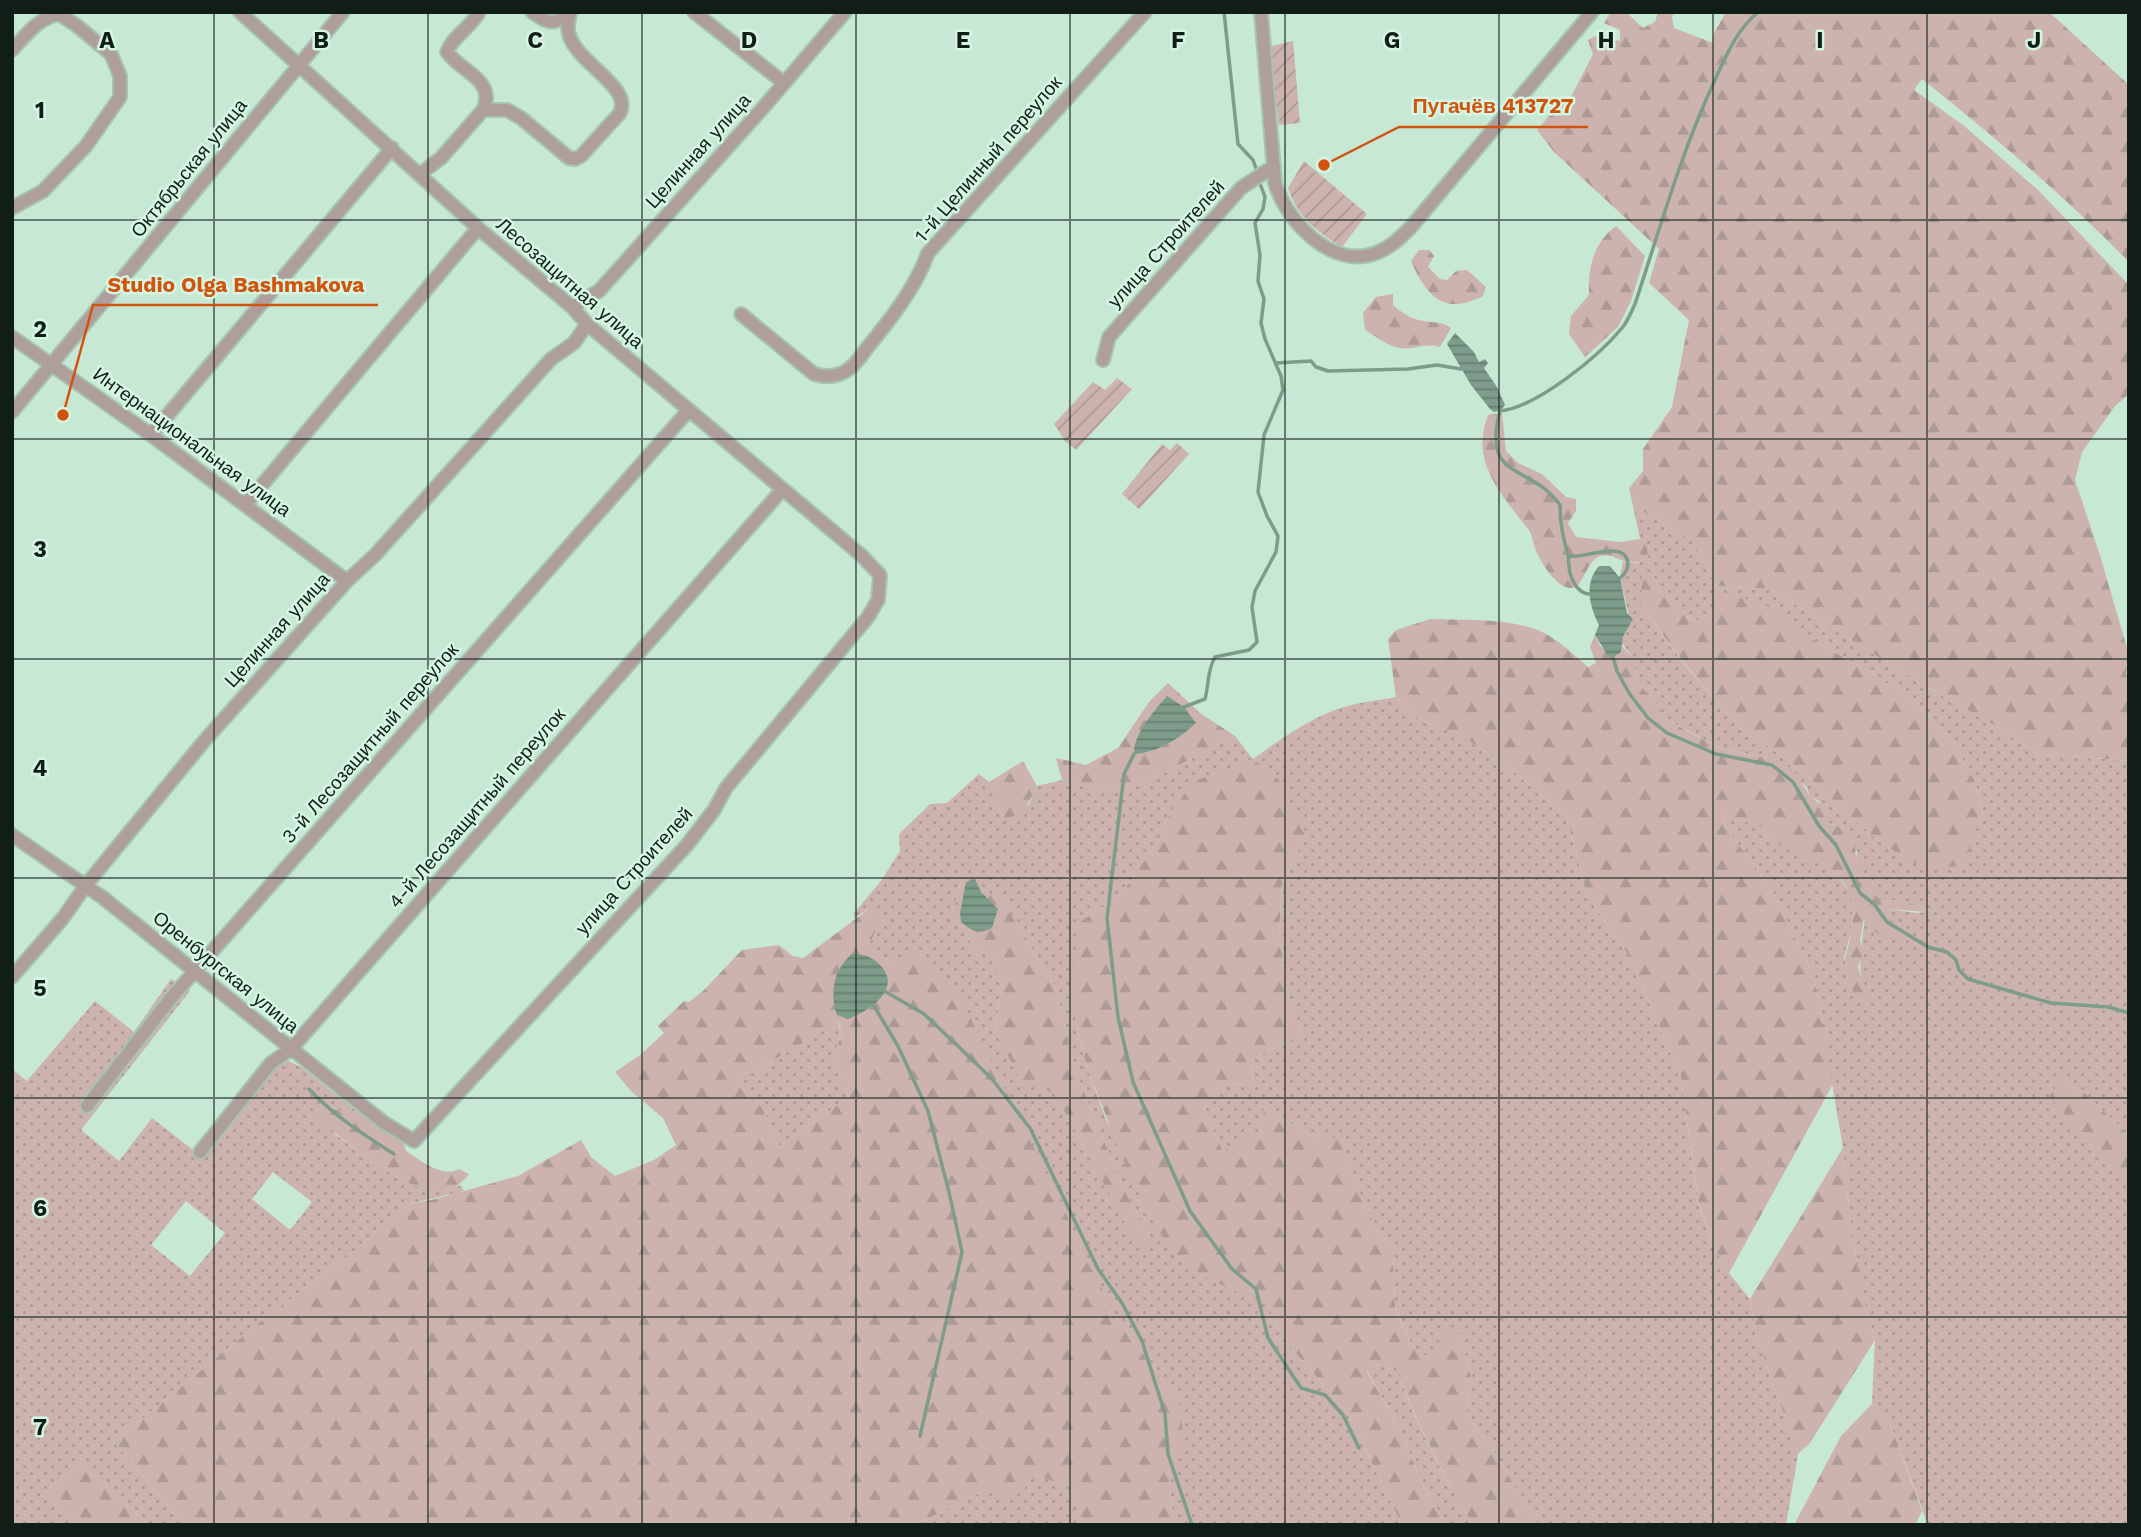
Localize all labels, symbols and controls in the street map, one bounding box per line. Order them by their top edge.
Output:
text: A [99,27,115,54]
text: B [313,27,329,54]
text: C [527,27,543,54]
text: D [741,27,757,54]
text: E [956,27,970,54]
text: F [1171,27,1185,54]
text: G [1384,27,1400,54]
text: H [1597,27,1615,54]
text: I [1816,27,1824,54]
text: J [2027,27,2041,54]
street label: 1-й Целинный переулок [910,71,1067,247]
callout: Пугачёв 413727 [1399,85,1588,127]
street label: Целинная улица [641,89,756,213]
text: Пугачёв 413727 [1412,93,1574,118]
street label: Октябрьская улица [126,94,252,242]
text: 1 [35,97,45,124]
street label: улица Строителей [1103,176,1229,312]
street label: Лесозащитная улица [492,213,649,353]
callout: Studio Olga Bashmakova [93,263,378,305]
text: Studio Olga Bashmakova [108,272,365,297]
text: 2 [33,316,47,343]
street label: Интернациональная улица [89,362,296,522]
text: 3 [33,536,47,563]
street label: Целинная улица [220,568,335,692]
street label: 3-й Лесозащитный переулок [277,638,464,848]
street label: 4-й Лесозащитный переулок [384,703,571,913]
text: 4 [33,755,48,782]
street label: улица Строителей [571,803,697,939]
street label: Оренбургская улица [148,906,304,1038]
text: 5 [33,975,47,1002]
text: 6 [33,1195,47,1222]
text: 7 [33,1414,47,1441]

